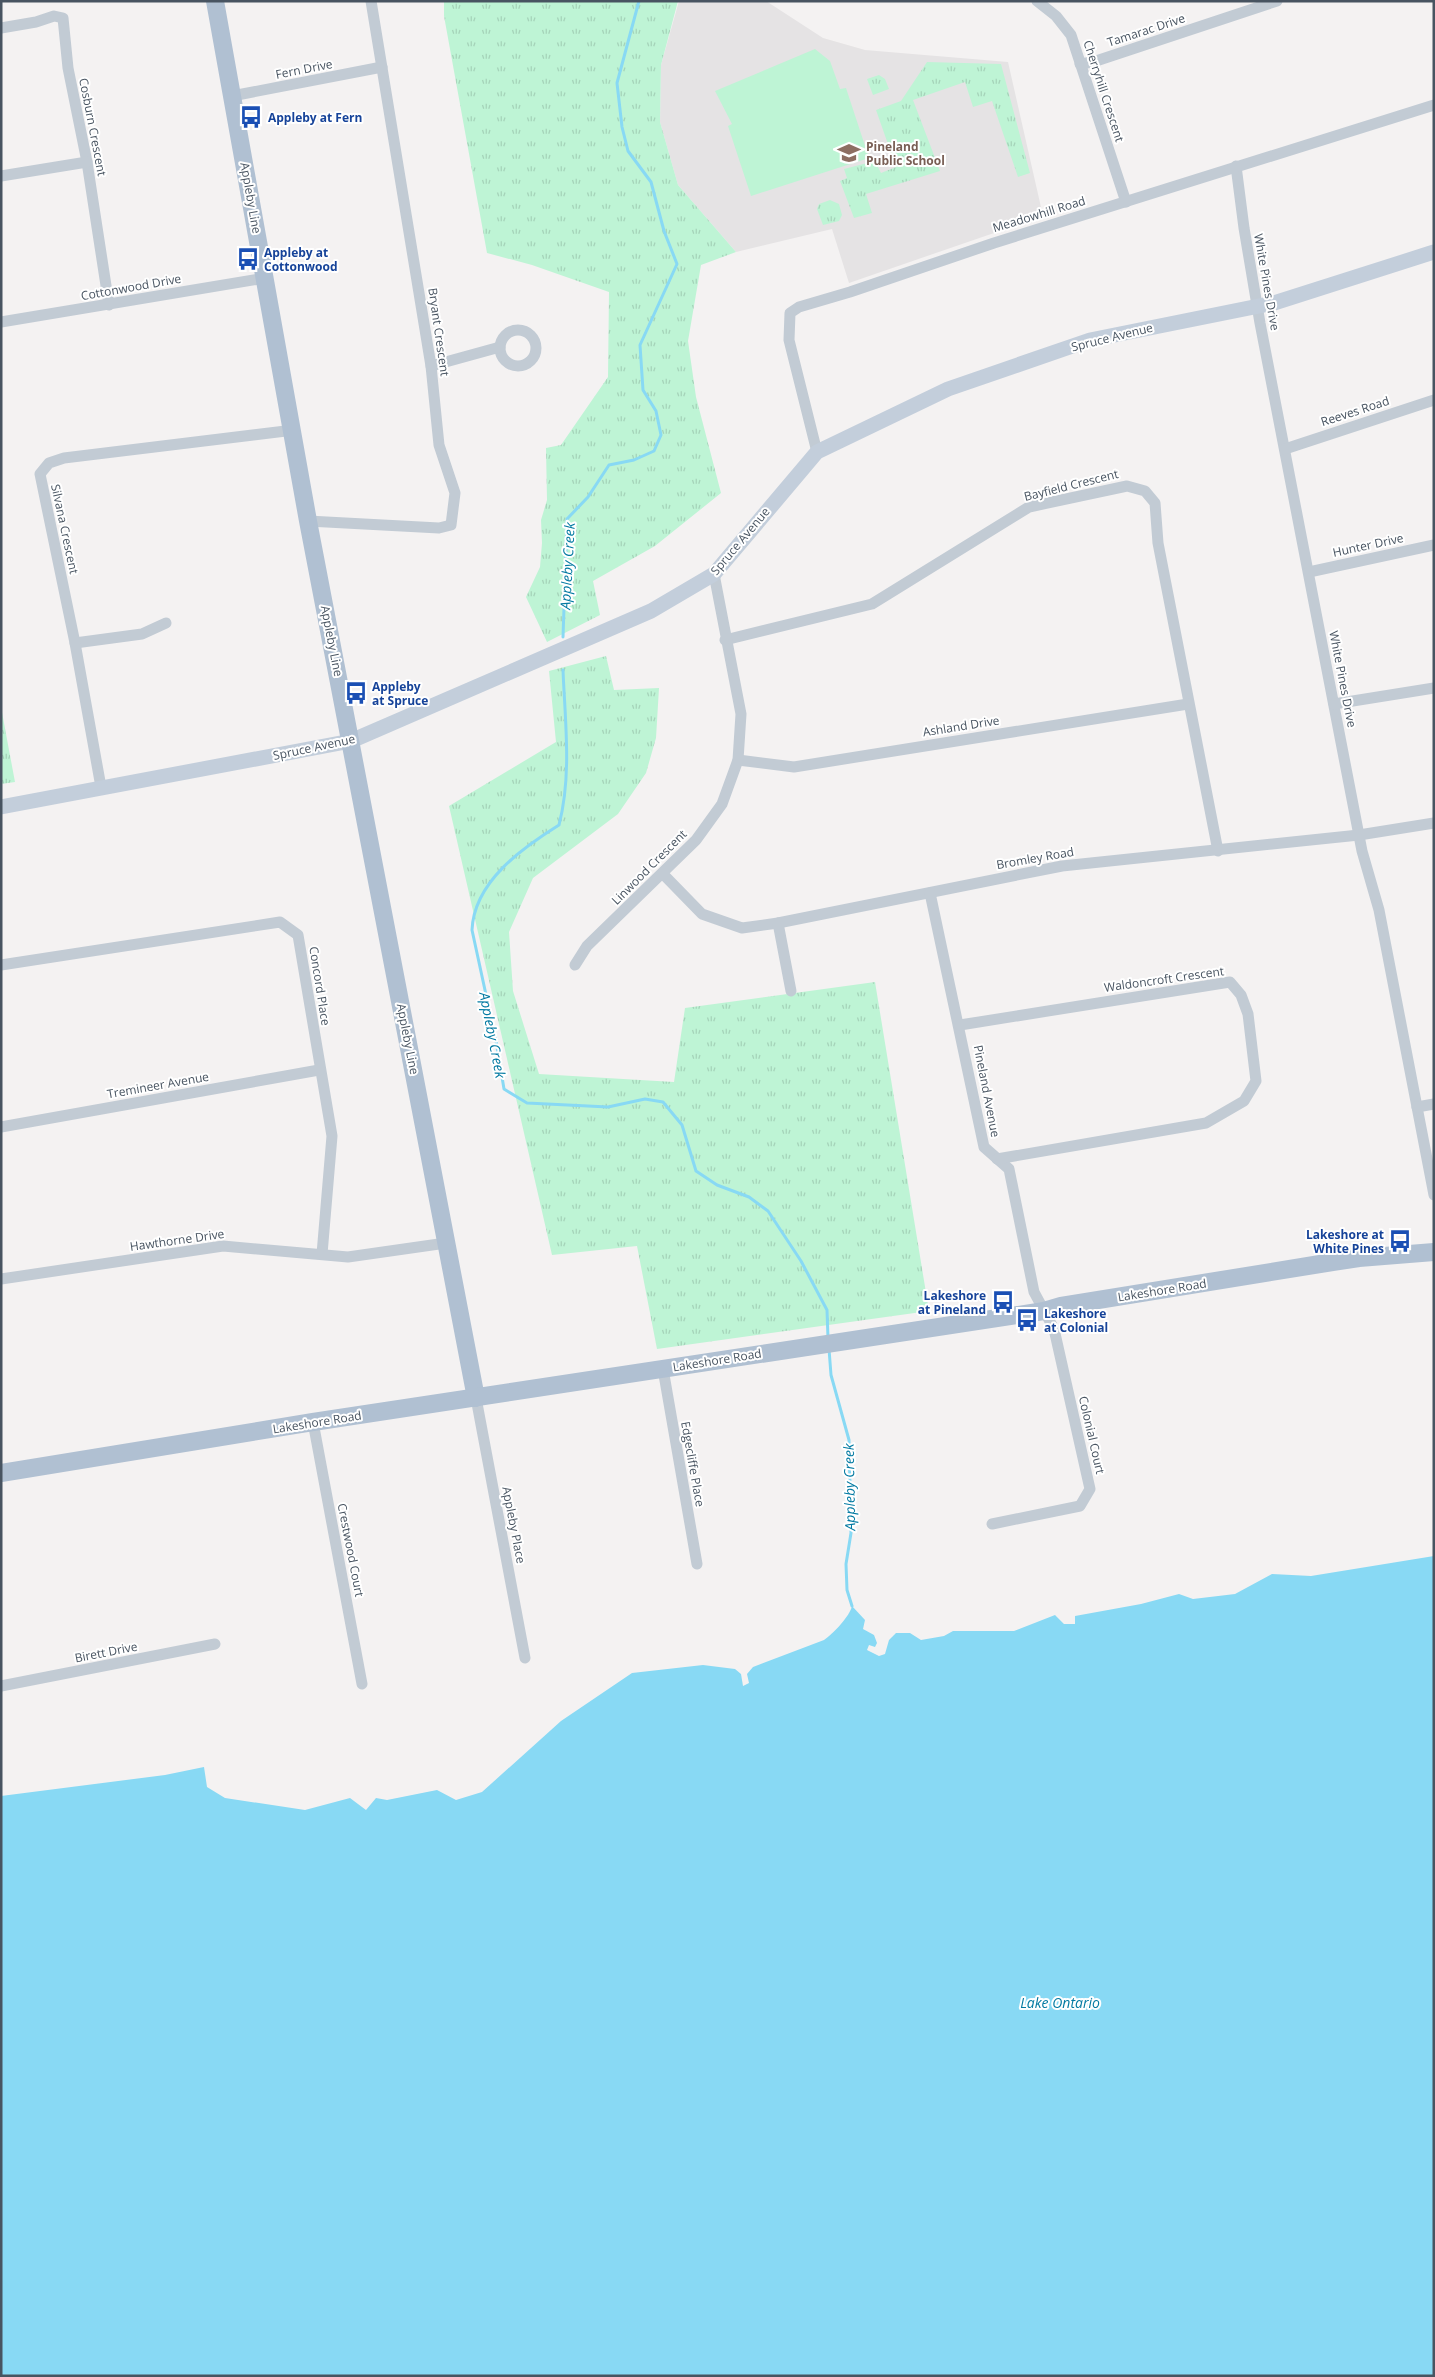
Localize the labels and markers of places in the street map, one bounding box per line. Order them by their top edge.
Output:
bus stop icon: Appleby at Fern [238,104,264,130]
place label: Appleby at Fern [268,109,362,126]
place label: Pineland Public School [866,138,945,169]
school or university icon: Pineland Public School [836,140,862,166]
place label: Appleby at Cottonwood [264,244,338,275]
bus stop icon: Appleby at Cottonwood [235,246,261,272]
place label: Appleby at Spruce [372,678,428,709]
bus stop icon: Appleby at Spruce [343,680,369,706]
place label: Lakeshore at White Pines [1306,1226,1384,1257]
bus stop icon: Lakeshore at White Pines [1387,1228,1413,1254]
place label: Lakeshore at Pineland [918,1287,986,1318]
bus stop icon: Lakeshore at Pineland [990,1289,1016,1315]
place label: Lakeshore at Colonial [1044,1305,1108,1336]
bus stop icon: Lakeshore at Colonial [1014,1307,1040,1333]

